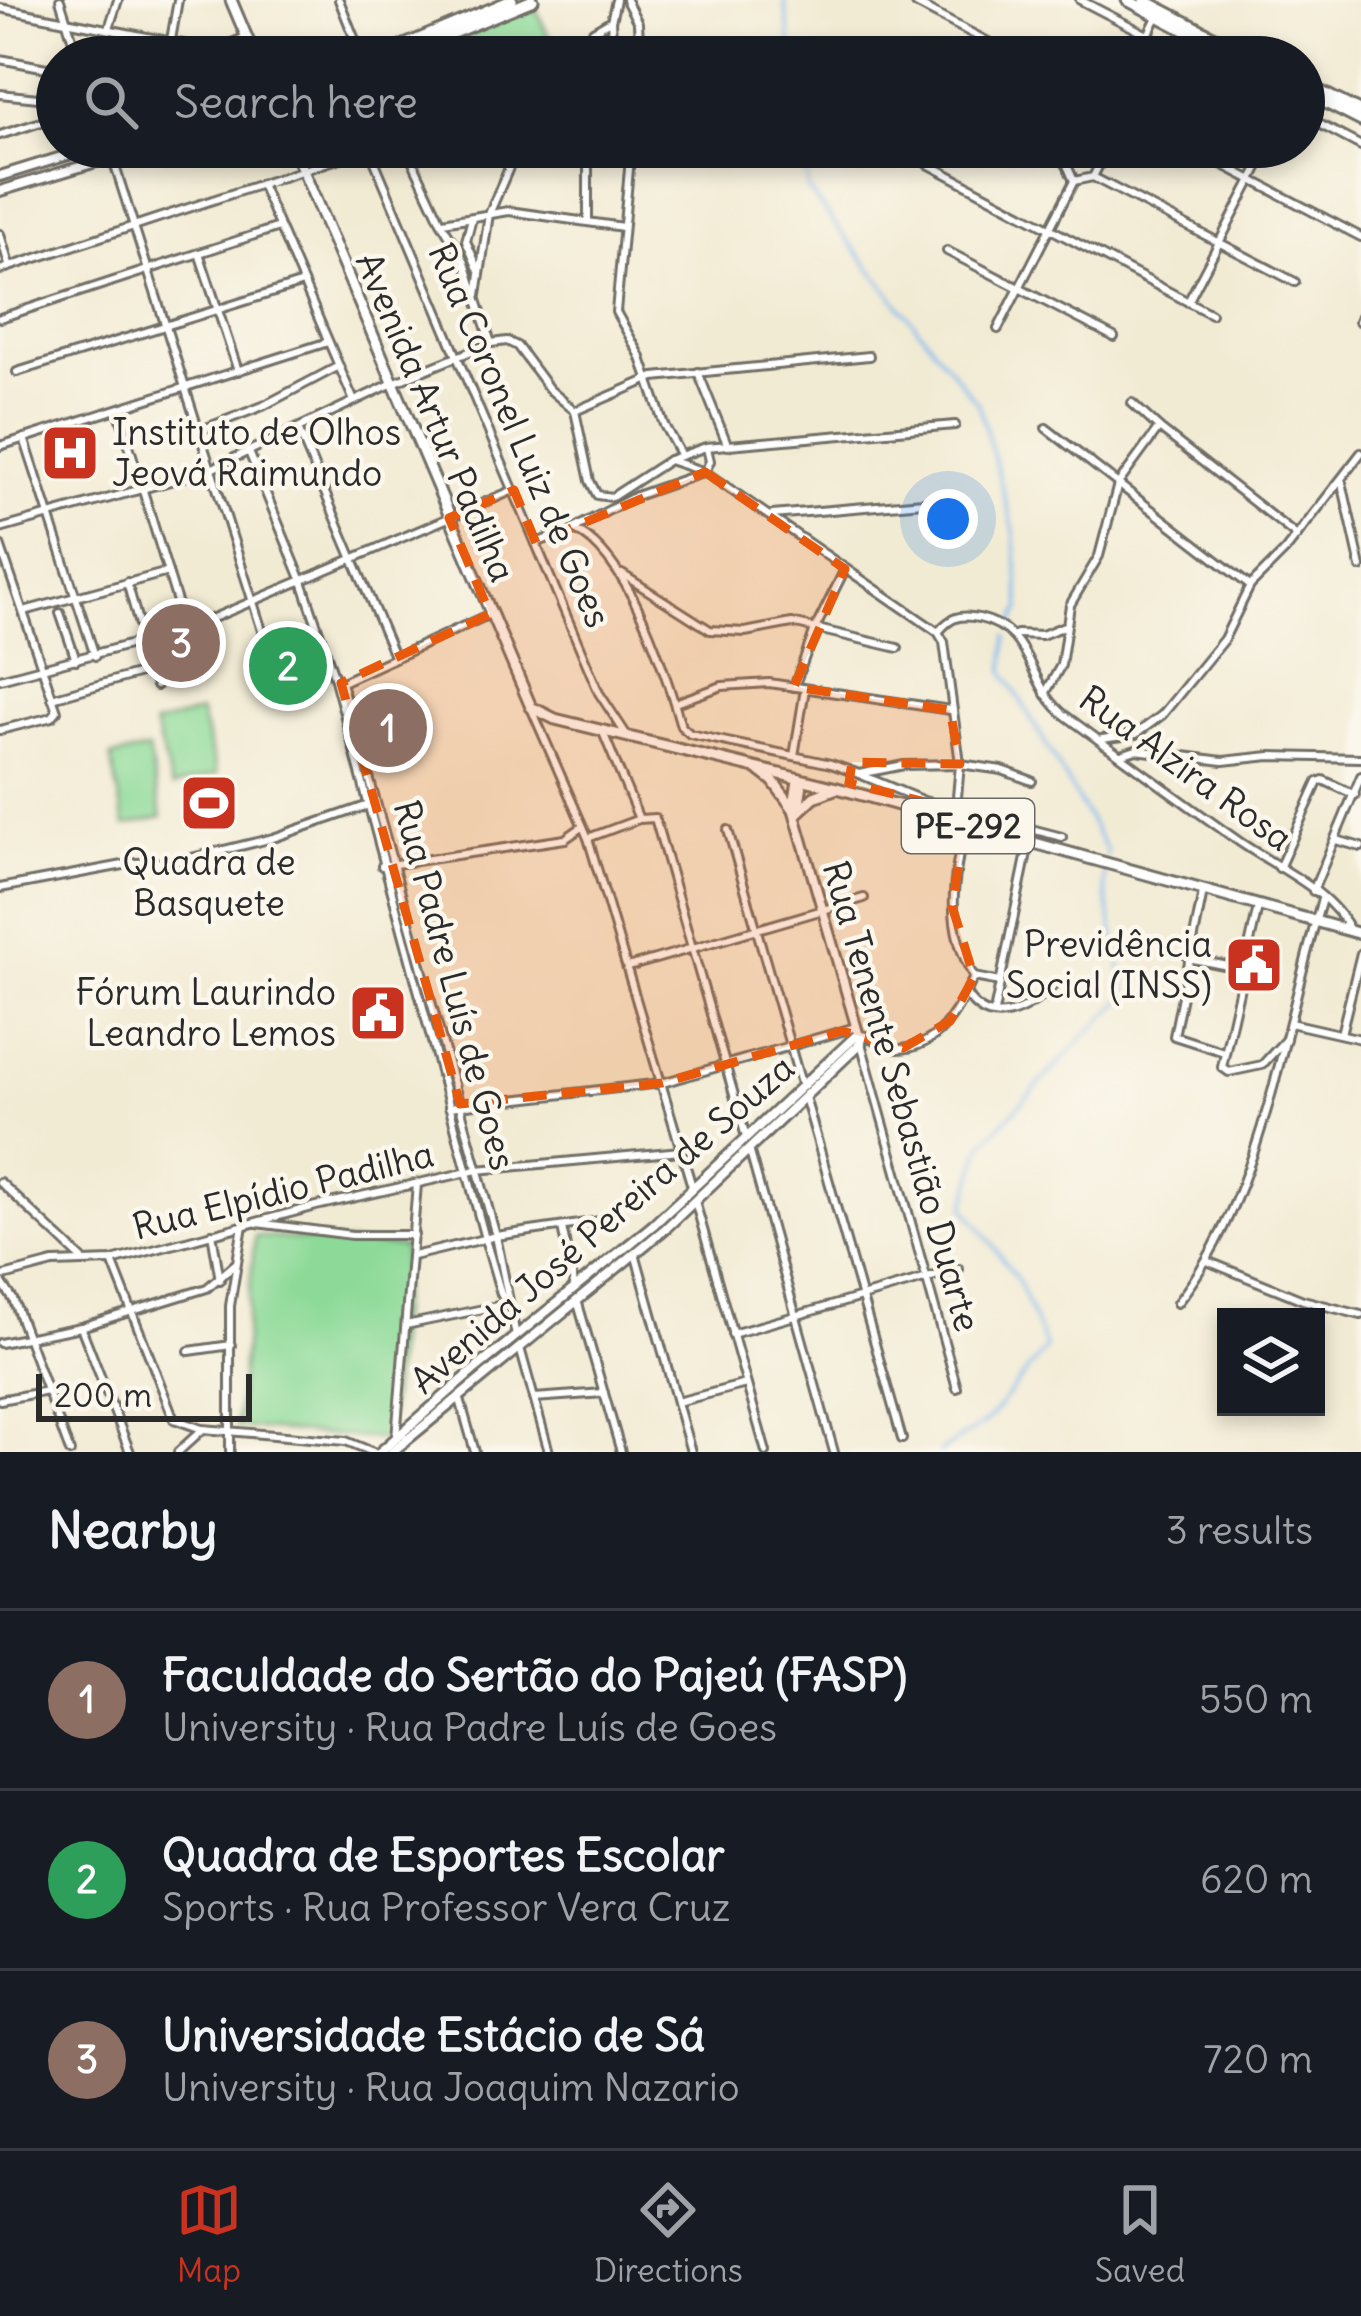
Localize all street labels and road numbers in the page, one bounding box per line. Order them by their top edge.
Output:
street label: Rua Coronel Luiz de Goes [418,236,621,634]
street label: Avenida Artur Padilha [346,246,525,588]
street label: Rua Alzira Rosa [1070,676,1301,861]
street label: Rua Padre Luís de Goes [384,795,526,1175]
road number: PE-292 [902,799,1034,853]
street label: Rua Tenente Sebastião Duarte [813,856,990,1337]
street label: Avenida José Pereira de Souza [401,1045,803,1403]
street label: Rua Elpídio Padilha [128,1131,438,1250]

